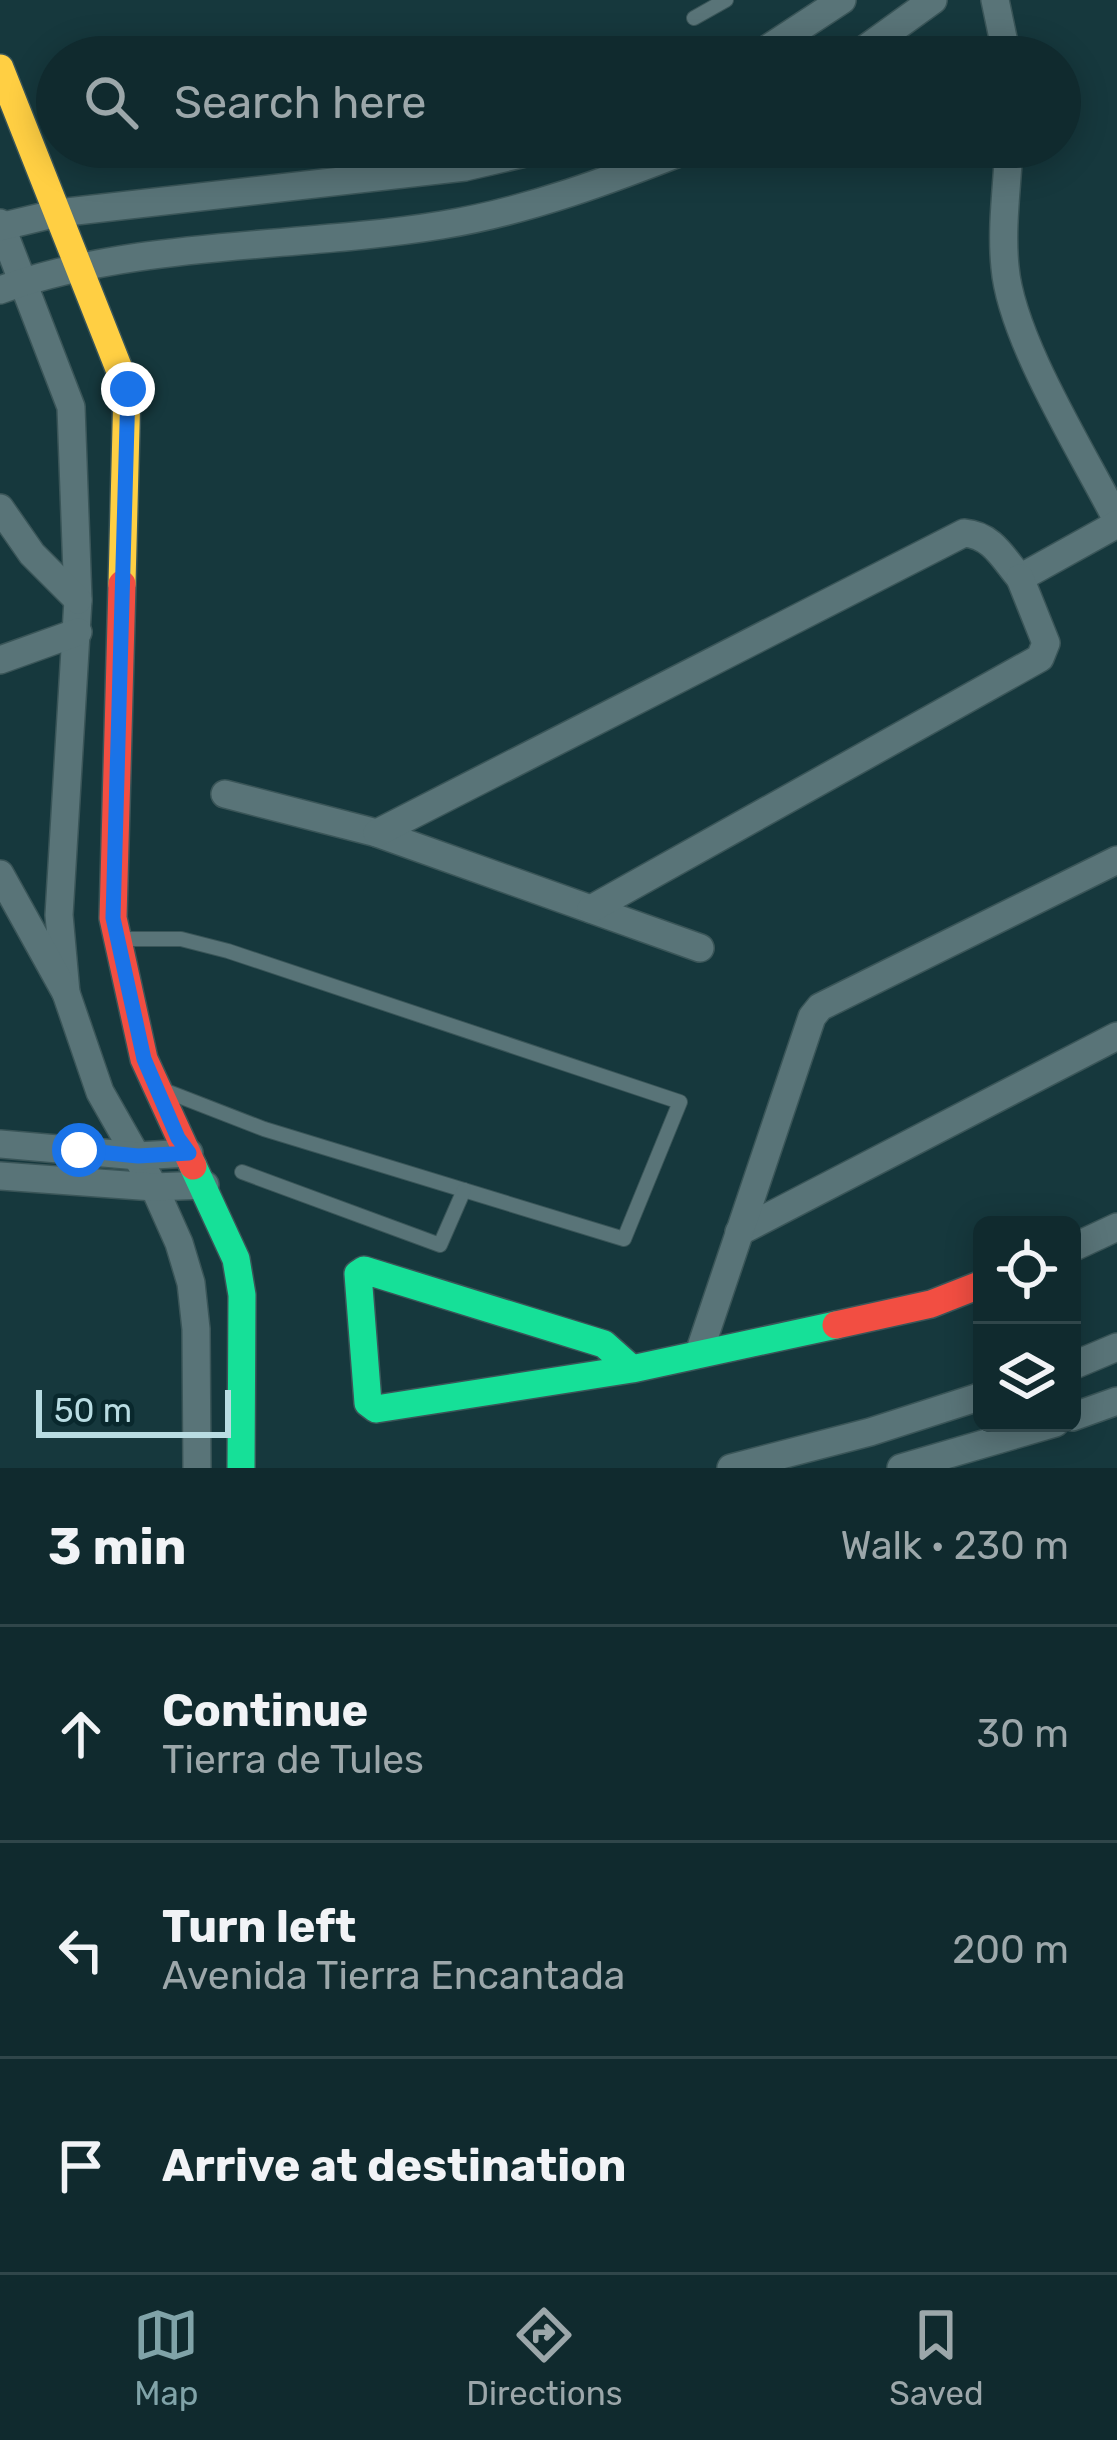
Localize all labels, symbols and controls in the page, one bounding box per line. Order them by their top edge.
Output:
search box [36,36,1081,168]
icon: search [78,69,144,135]
text: Search here [174,76,426,129]
route end [101,362,155,416]
route start [52,1123,106,1177]
map controls [973,1216,1081,1432]
button: locate [973,1216,1081,1324]
button: layers [973,1324,1081,1432]
scale bar [36,1384,231,1437]
text: 50 m [54,1391,132,1430]
text: 3 min [48,1516,187,1577]
text: Walk · 230 m [841,1523,1069,1569]
text: Continue [162,1684,368,1737]
icon: ahead [48,1701,114,1767]
text: 30 m [977,1711,1069,1757]
text: Tierra de Tules [162,1737,424,1783]
text: Turn left [162,1900,356,1953]
icon: left [48,1917,114,1983]
text: 200 m [952,1927,1069,1973]
text: Avenida Tierra Encantada [162,1953,625,1999]
icon: arrive [48,2133,114,2199]
text: Arrive at destination [162,2139,627,2192]
tab: Map [133,2302,199,2413]
tab: Directions [466,2302,623,2413]
tab: Saved [889,2302,984,2413]

